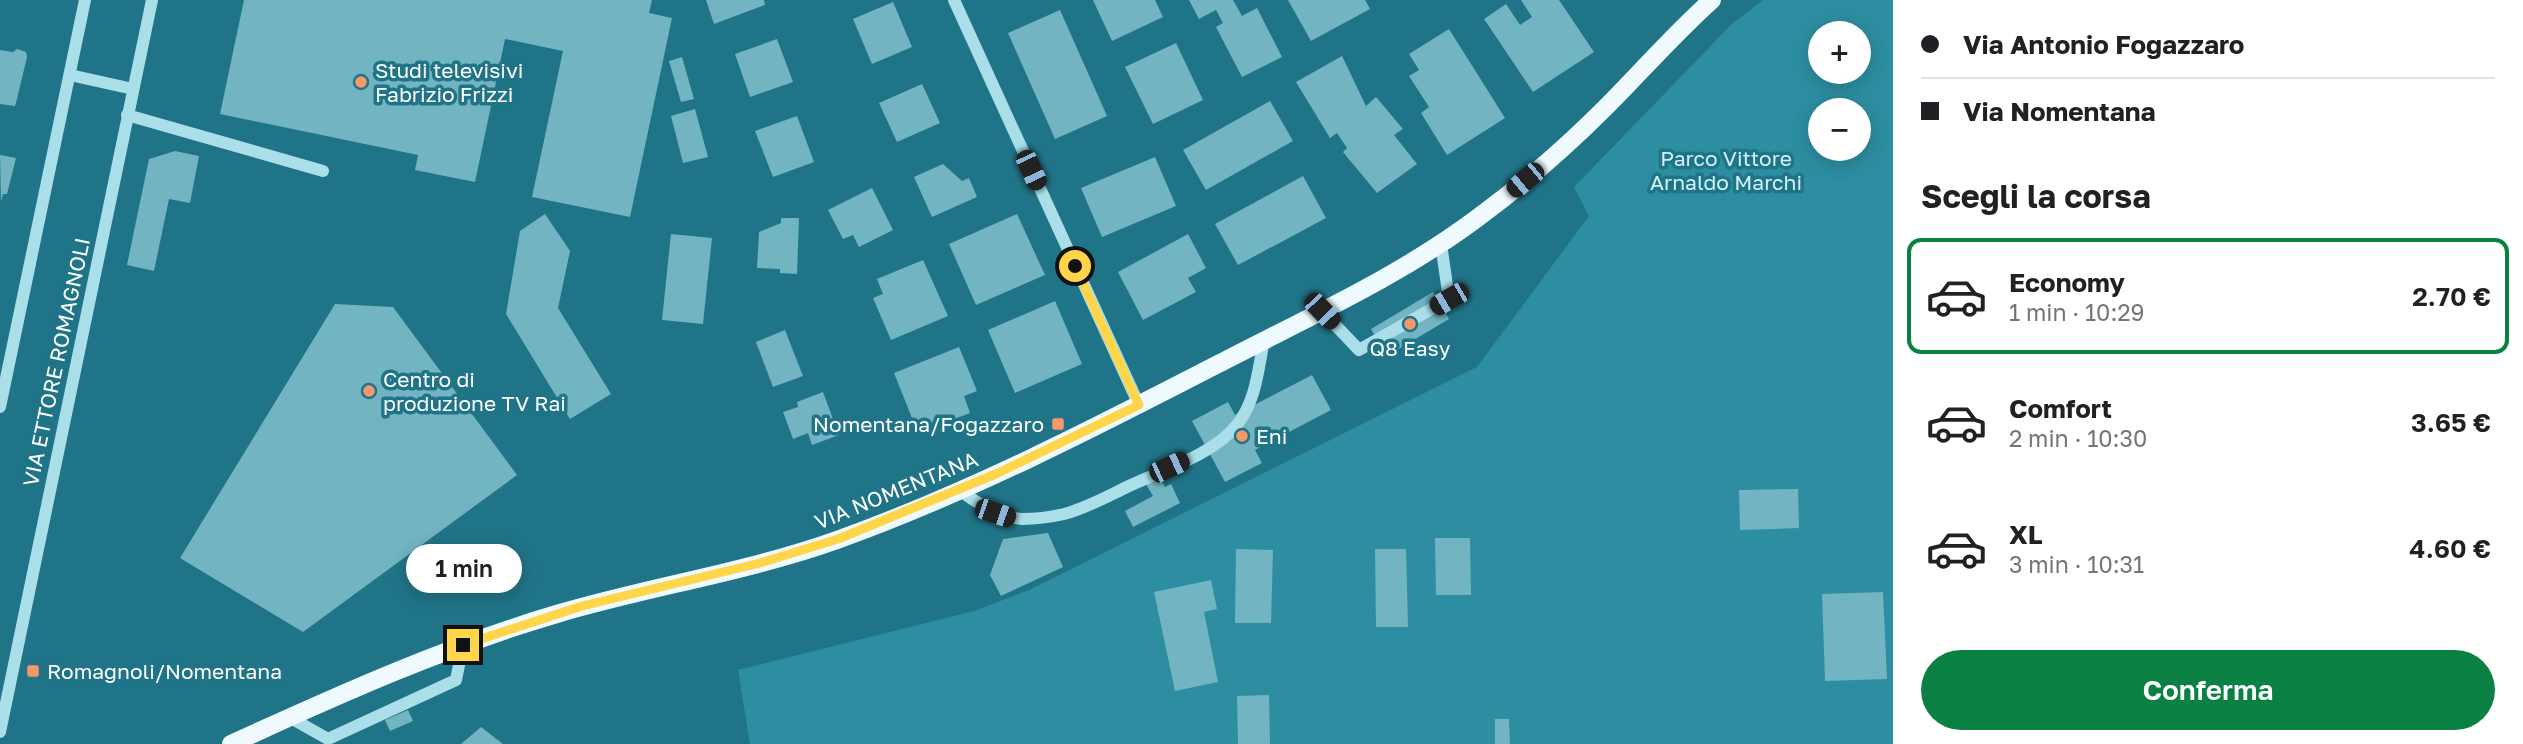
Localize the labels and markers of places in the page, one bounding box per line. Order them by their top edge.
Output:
place label: Studi televisivi Fabrizio Frizzi [375,57,523,107]
marker: Studi televisivi Fabrizio Frizzi [353,74,369,90]
marker: Q8 Easy [1402,316,1418,332]
place label: Q8 Easy [1370,335,1451,361]
place label: Centro di produzione TV Rai [383,366,566,416]
marker: Centro di produzione TV Rai [361,383,377,399]
place label: Nomentana/Fogazzaro [813,411,1044,437]
marker: Nomentana/Fogazzaro [1050,416,1066,432]
place label: Eni [1256,423,1287,449]
marker: Eni [1234,428,1250,444]
place label: Romagnoli/Nomentana [47,658,282,684]
marker: Romagnoli/Nomentana [25,663,41,679]

